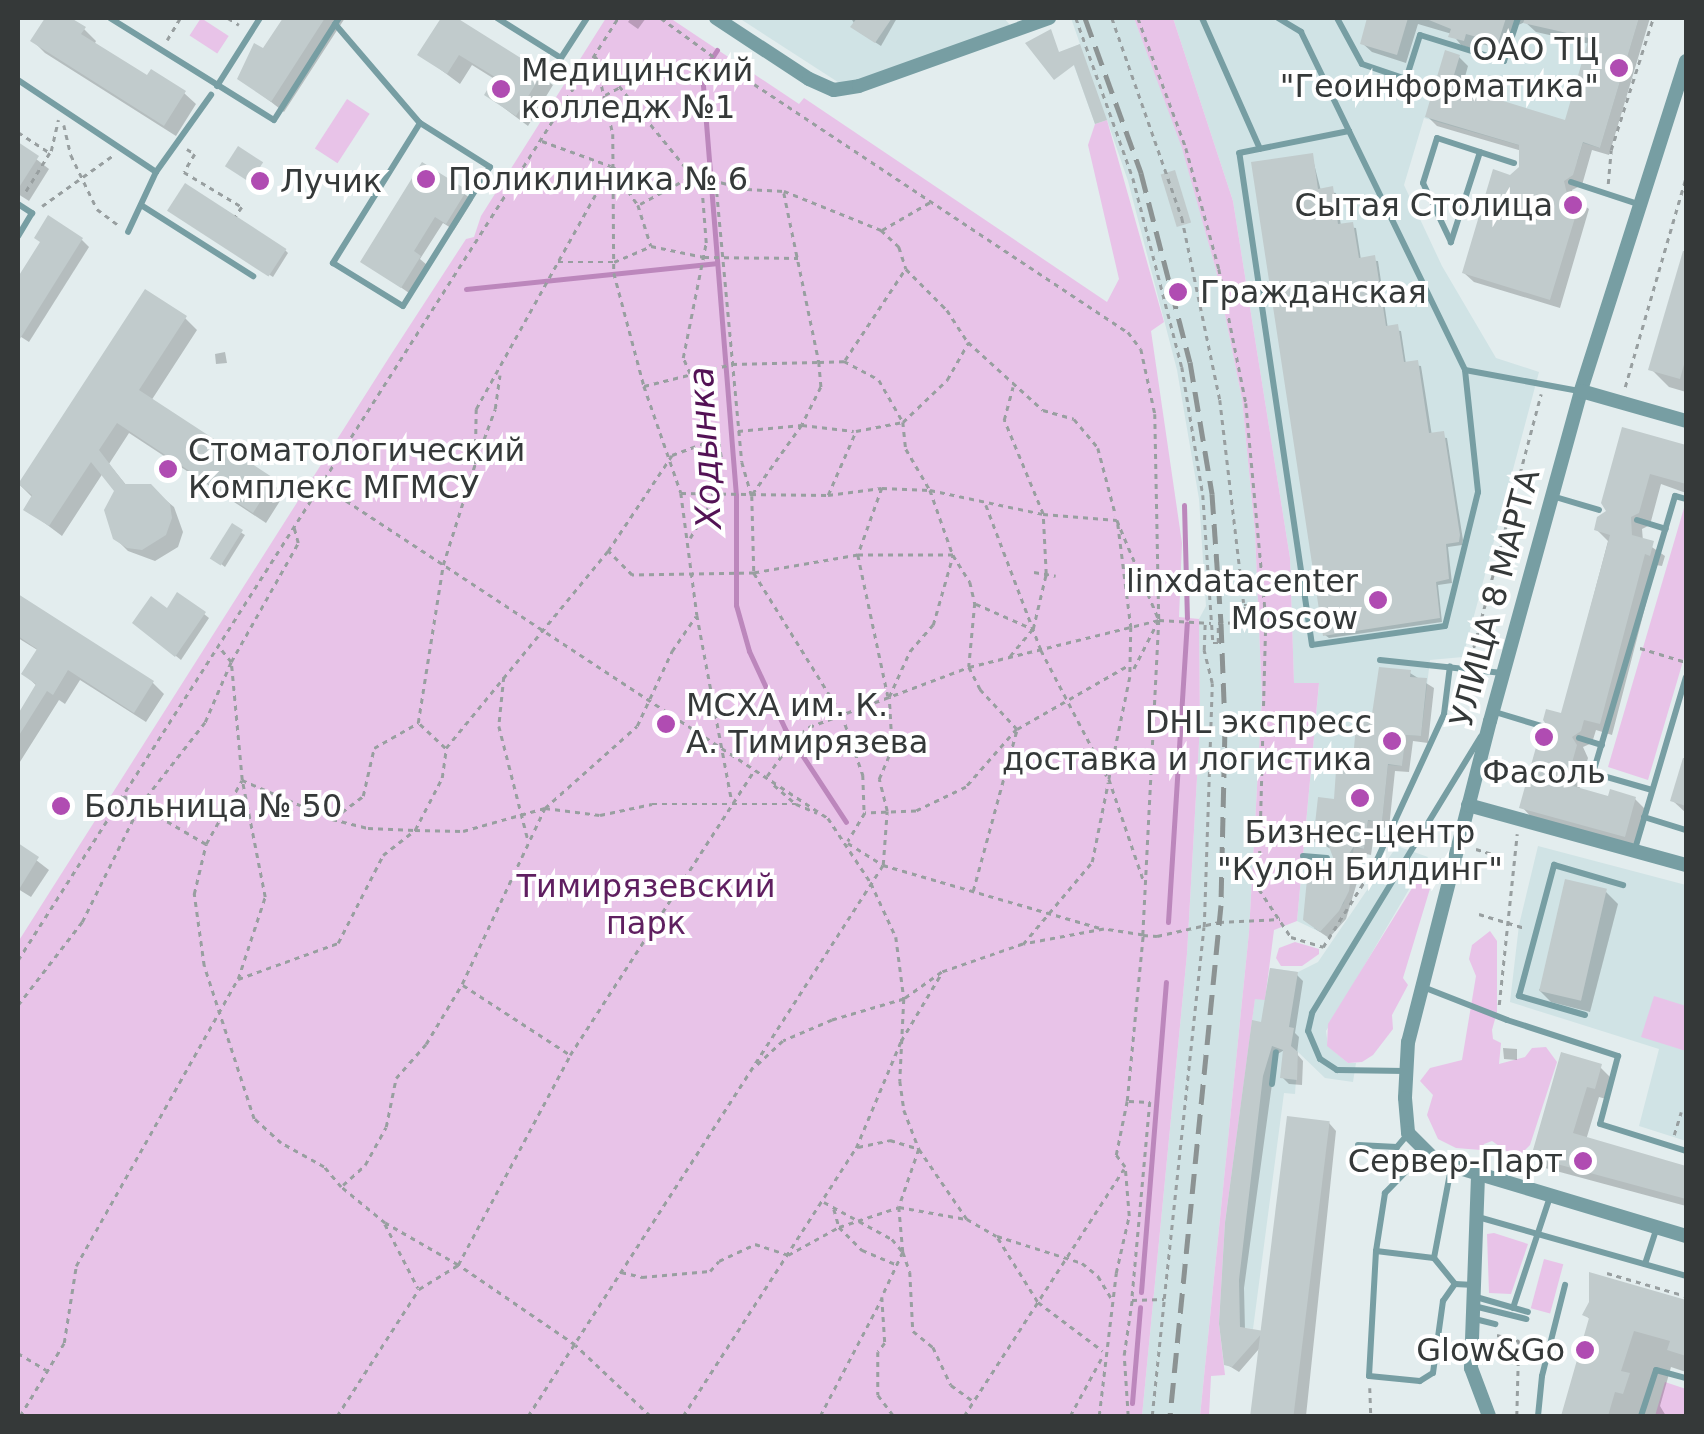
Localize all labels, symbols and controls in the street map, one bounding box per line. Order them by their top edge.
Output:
place label: ОАО ТЦ "Геоинформатика" [1280,31,1599,106]
place label: Медицинский колледж №1 [521,52,753,127]
marker: ОАО ТЦ "Геоинформатика" [1608,57,1630,79]
marker: Медицинский колледж №1 [490,78,512,100]
place label: Поликлиника № 6 [448,160,748,198]
place label: Лучик [280,162,382,200]
marker: Поликлиника № 6 [413,166,439,192]
marker: Лучик [249,170,271,192]
place label: Сытая Столица [1295,186,1553,224]
marker: Сытая Столица [1562,194,1584,216]
place label: Гражданская [1200,273,1427,311]
marker: Гражданская [1165,279,1191,305]
water label: Ходынка [680,366,730,530]
place label: Стоматологический Комплекс МГМСУ [188,432,525,507]
marker: Стоматологический Комплекс МГМСУ [157,458,179,480]
street label: УЛИЦА 8 МАРТА [1442,465,1548,731]
place label: linxdatacenter Moscow [1126,563,1358,638]
marker: linxdatacenter Moscow [1367,589,1389,611]
place label: МСХА им. К. А. Тимирязева [686,687,928,762]
place label: DHL экспресс доставка и логистика [1002,704,1372,779]
marker: МСХА им. К. А. Тимирязева [655,713,677,735]
marker: Фасоль [1533,726,1555,748]
marker: DHL экспресс доставка и логистика [1381,730,1403,752]
place label: Фасоль [1482,753,1606,791]
place label: Больница № 50 [84,787,342,825]
marker: Бизнес-центр "Кулон Билдинг" [1349,787,1371,809]
marker: Больница № 50 [48,793,74,819]
place label: Бизнес-центр "Кулон Билдинг" [1217,814,1503,889]
park label: Тимирязевский парк [517,868,775,943]
place label: Сервер-Парт [1348,1142,1563,1180]
marker: Сервер-Парт [1572,1150,1594,1172]
place label: Glow&Go [1416,1331,1565,1369]
marker: Glow&Go [1574,1339,1596,1361]

